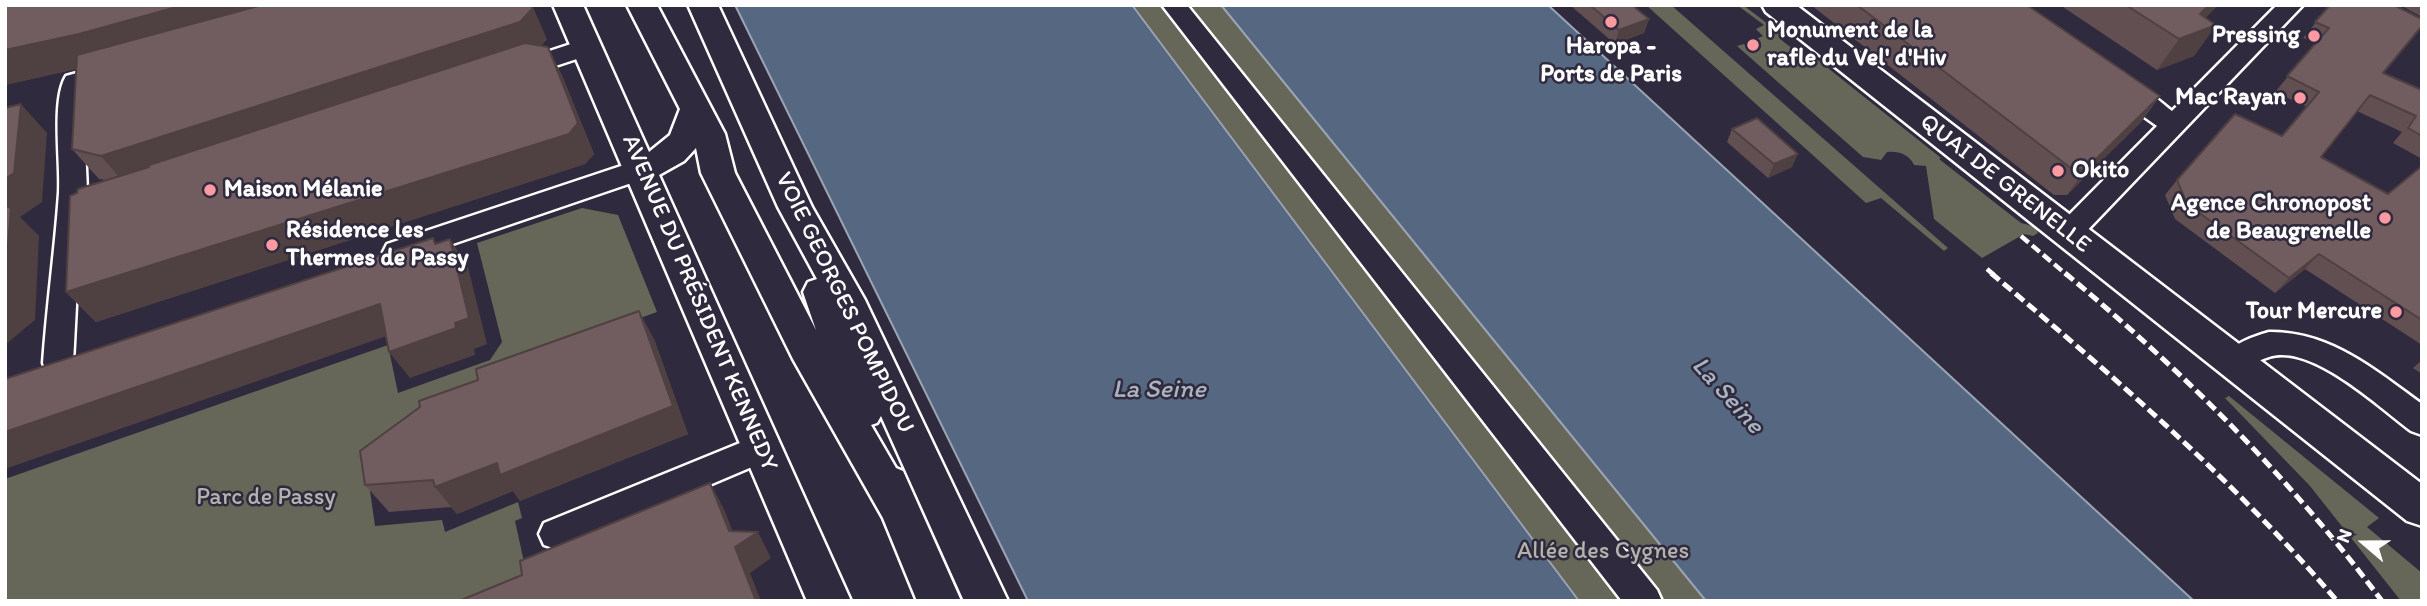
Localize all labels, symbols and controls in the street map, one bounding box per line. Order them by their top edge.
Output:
marker: Haropa - Ports de Paris [1603,14,1619,30]
place label: Monument de la rafle du Vel' d'Hiv [1767,17,1946,73]
place label: Pressing [2212,22,2300,50]
marker: Pressing [2306,28,2322,44]
place label: Haropa - Ports de Paris [1540,33,1682,89]
marker: Monument de la rafle du Vel' d'Hiv [1745,37,1761,53]
place label: Mac Rayan [2175,84,2286,112]
marker: Mac Rayan [2292,90,2308,106]
street label: QUAI DE GRENELLE [1914,108,2096,260]
street label: AVENUE DU PRÉSIDENT KENNEDY [615,130,783,476]
place label: Okito [2072,157,2129,185]
marker: Okito [2050,163,2066,179]
street label: VOIE GEORGES POMPIDOU [768,168,920,438]
place label: Maison Mélanie [224,176,383,204]
marker: Maison Mélanie [202,182,218,198]
place label: Agence Chronopost de Beaugrenelle [2171,190,2371,246]
marker: Agence Chronopost de Beaugrenelle [2377,210,2393,226]
place label: Résidence les Thermes de Passy [286,217,469,273]
marker: Résidence les Thermes de Passy [264,237,280,253]
place label: Tour Mercure [2246,298,2382,326]
marker: Tour Mercure [2388,304,2404,320]
water label: La Seine [1684,351,1770,441]
water label: La Seine [1112,374,1206,406]
park label: Parc de Passy [196,484,336,512]
north arrow [2329,508,2399,578]
text: N [2331,526,2357,546]
park label: Allée des Cygnes [1517,538,1689,566]

